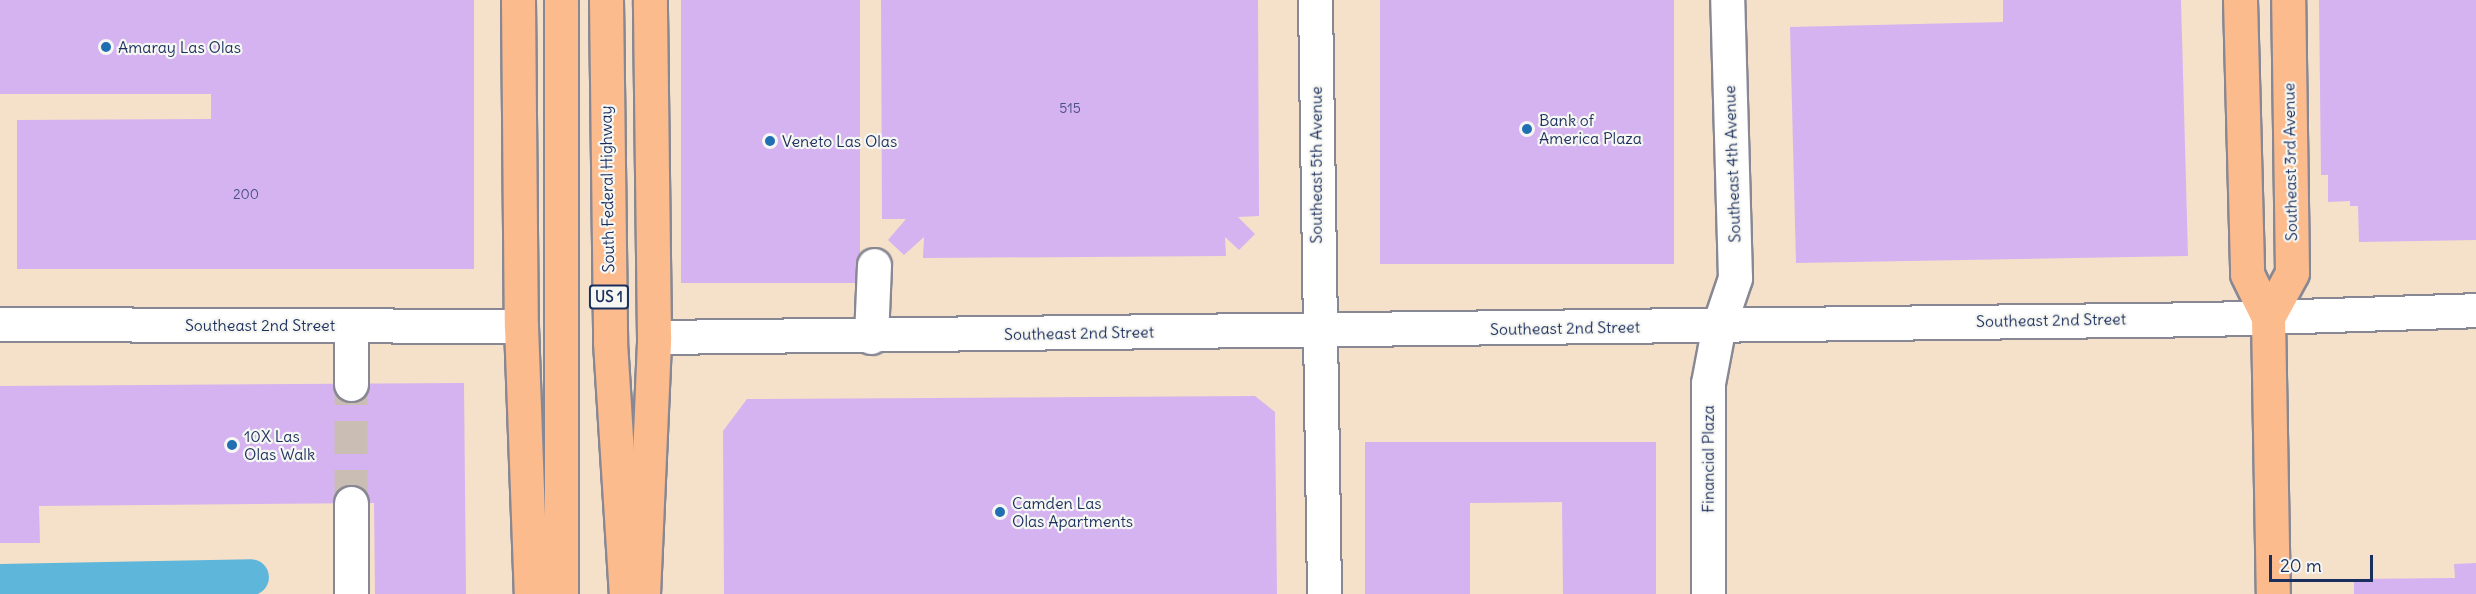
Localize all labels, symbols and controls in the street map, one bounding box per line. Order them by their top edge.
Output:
place label: Amaray Las Olas [118,37,241,57]
marker: Amaray Las Olas [99,40,113,54]
street label: Southeast 3rd Avenue [2279,83,2301,241]
street label: Southeast 4th Avenue [1720,85,1744,243]
street label: Southeast 5th Avenue [1306,86,1326,244]
house number: 515 [1059,100,1081,116]
street label: South Federal Highway [596,105,618,273]
place label: Bank of America Plaza [1539,110,1642,148]
marker: Bank of America Plaza [1520,122,1534,136]
place label: Veneto Las Olas [782,131,897,151]
marker: Veneto Las Olas [763,134,777,148]
house number: 200 [233,186,259,202]
road number: US 1 [588,285,630,309]
street label: Southeast 2nd Street [1976,309,2126,331]
street label: Southeast 2nd Street [185,315,335,335]
street label: Southeast 2nd Street [1490,317,1640,339]
street label: Southeast 2nd Street [1004,322,1154,344]
street label: Financial Plaza [1698,405,1718,513]
place label: 10X Las Olas Walk [244,426,315,464]
marker: 10X Las Olas Walk [225,438,239,452]
place label: Camden Las Olas Apartments [1012,493,1133,531]
marker: Camden Las Olas Apartments [993,505,1007,519]
scale bar [2272,543,2376,581]
text: 20 m [2280,554,2322,577]

